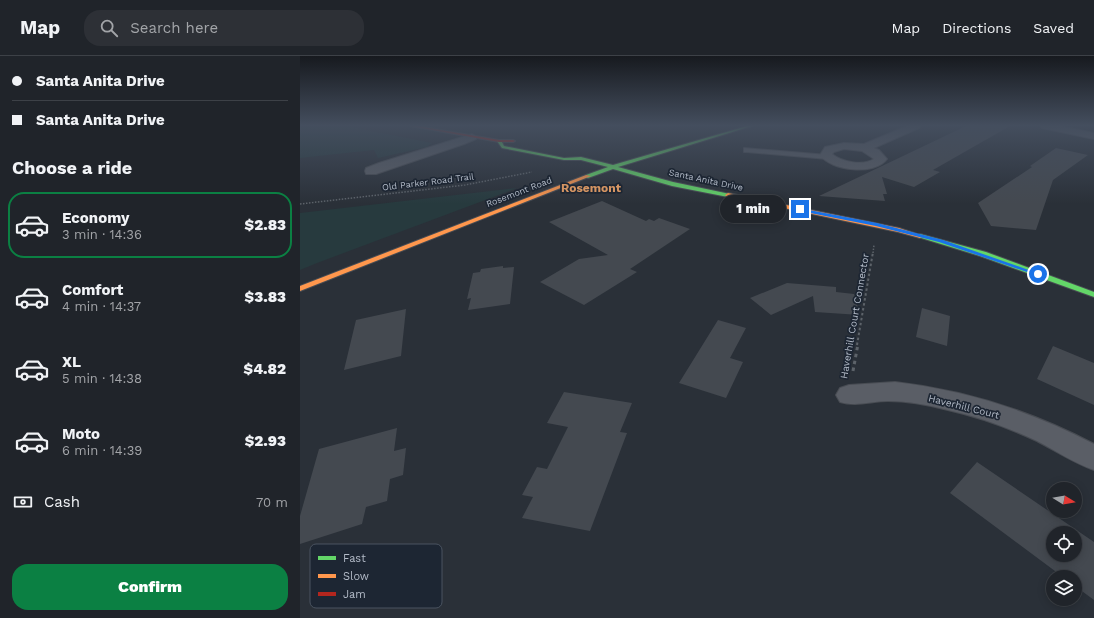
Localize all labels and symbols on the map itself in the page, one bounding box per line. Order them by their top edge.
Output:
street label: Santa Anita Drive [668,167,744,193]
street label: Old Parker Road Trail [381,171,475,193]
street label: Rosemont Road [485,175,553,209]
district label: Rosemont [561,181,622,195]
callout: 1 min [720,195,786,223]
route end [791,200,809,218]
street label: Haverhill Court Connector [838,253,871,380]
route start [1029,265,1047,283]
street label: Haverhill Court [927,392,1001,421]
north arrow [1046,482,1082,518]
legend [310,544,442,608]
text: Fast [343,552,366,565]
text: Slow [343,570,369,583]
text: Jam [343,588,366,601]

